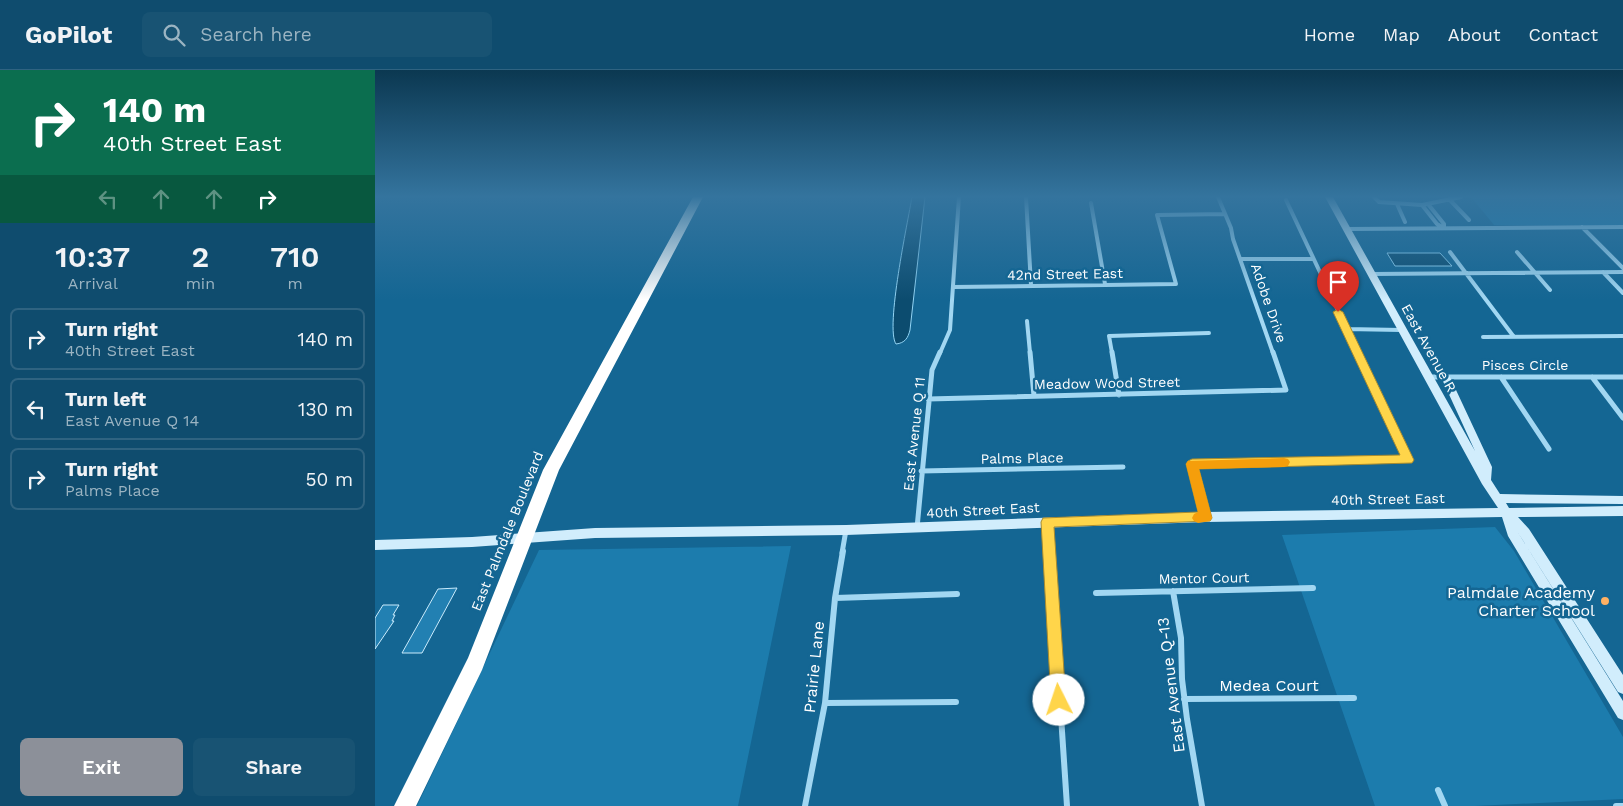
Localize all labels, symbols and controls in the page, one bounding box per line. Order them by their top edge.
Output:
search box [142,12,492,57]
text: GoPilot [25,21,112,49]
icon: search [160,21,188,49]
text: Search here [200,23,312,46]
text: Home [1304,24,1355,45]
text: Map [1383,24,1420,45]
text: About [1448,24,1500,45]
text: Contact [1528,24,1598,45]
text: 140 m [103,89,206,131]
icon: right [20,90,85,155]
text: 40th Street East [103,131,282,156]
icon: left [94,185,122,213]
icon: ahead [147,185,175,213]
icon: ahead [200,185,228,213]
icon: right [253,185,281,213]
text: 10:37 [55,239,130,274]
text: 2 [191,239,209,274]
text: 710 [270,239,320,274]
street label: Adobe Drive [1248,261,1290,345]
pin [1317,261,1359,312]
street label: 42nd Street East [1007,265,1123,283]
icon: arrive [1324,268,1352,296]
text: Arrival [68,274,118,293]
text: min [186,274,215,293]
text: m [287,274,303,293]
street label: East Avenue R [1398,301,1460,395]
text: Turn right [65,318,158,341]
icon: right [22,325,50,353]
text: 140 m [298,328,353,351]
text: 40th Street East [65,341,195,360]
street label: Pisces Circle [1482,357,1568,373]
street label: Meadow Wood Street [1034,374,1180,392]
street label: East Avenue Q 11 [900,376,928,492]
text: Turn left [65,388,146,411]
icon: left [22,395,50,423]
text: 130 m [298,398,353,421]
text: East Avenue Q 14 [65,411,199,430]
street label: East Palmdale Boulevard [468,449,546,613]
street label: Palms Place [980,449,1064,467]
text: Turn right [65,458,158,481]
icon: right [22,465,50,493]
text: 50 m [306,468,353,491]
text: Palms Place [65,481,160,500]
street label: 40th Street East [1331,490,1445,508]
street label: 40th Street East [926,499,1040,521]
street label: Mentor Court [1159,569,1250,587]
place label: Palmdale Academy Charter School [1447,583,1596,620]
marker: Palmdale Academy Charter School [1599,595,1611,607]
street label: East Avenue Q-13 [1153,616,1189,754]
street label: Prairie Lane [800,620,828,714]
position arrow [1032,673,1084,725]
street label: Medea Court [1219,676,1319,695]
button: Exit [20,738,183,796]
button: Share [193,738,355,796]

